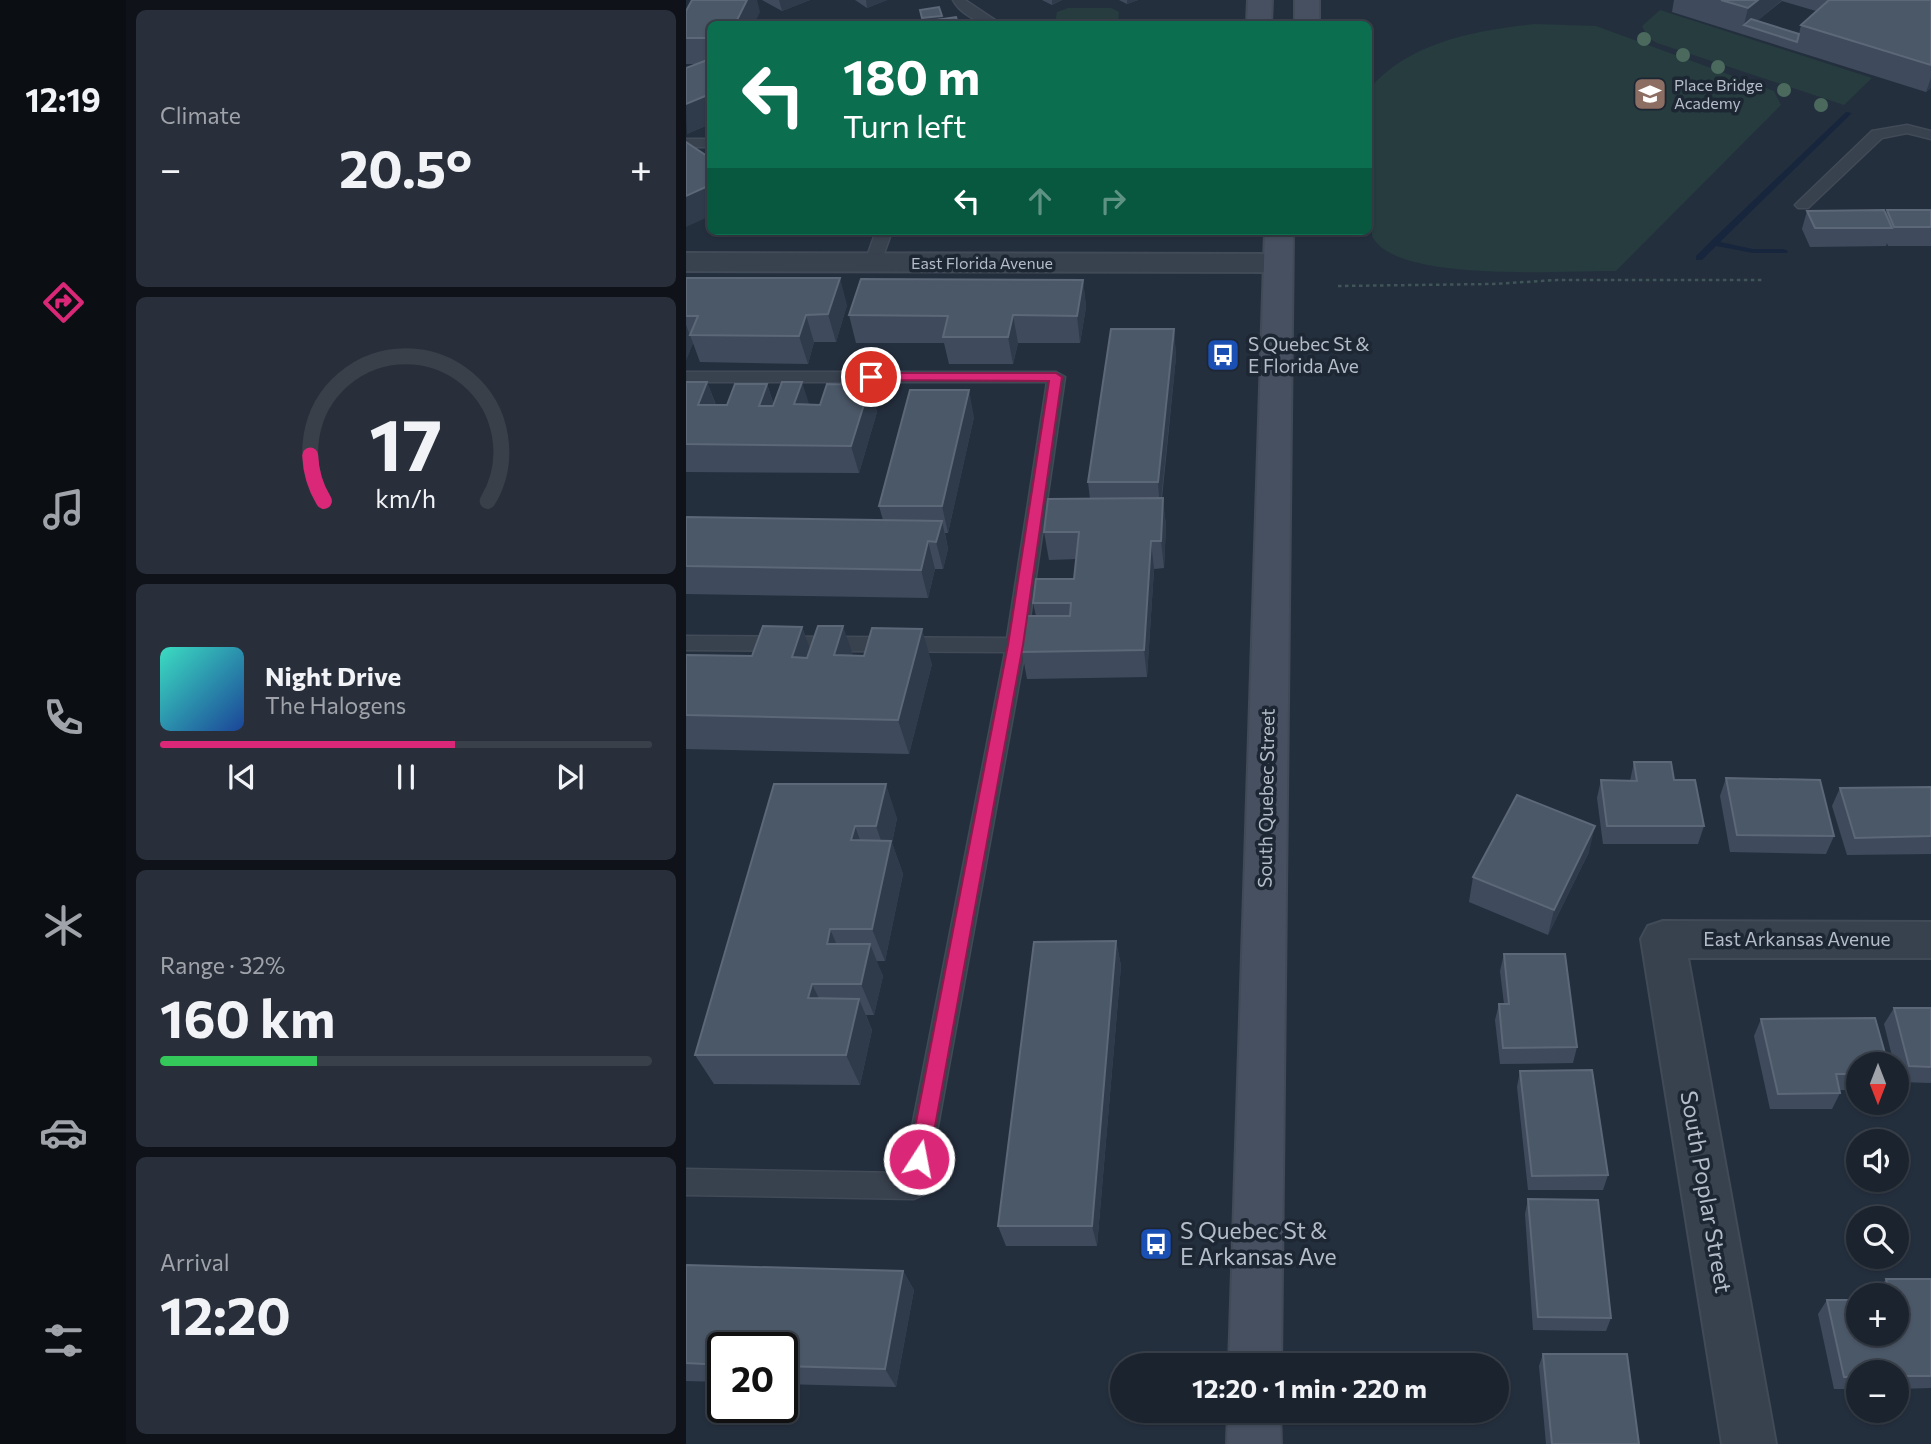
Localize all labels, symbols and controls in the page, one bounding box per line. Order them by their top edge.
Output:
text: 180 m [843,45,980,105]
icon: left [728,49,819,140]
school or university icon: Place Bridge Academy [1631,75,1669,113]
place label: Place Bridge Academy [1674,75,1763,112]
text: 12:19 [25,79,101,119]
text: Climate [160,101,241,129]
text: Turn left [843,105,967,145]
text: 20.5° [339,135,472,199]
text: − [160,144,182,191]
text: + [630,144,652,191]
icon: left [948,182,986,220]
icon: ahead [1021,182,1059,220]
icon: right [1094,182,1132,220]
street label: East Florida Avenue [911,253,1053,272]
icon: directions [39,278,88,327]
place label: S Quebec St & E Florida Ave [1248,332,1370,377]
bus stop icon: S Quebec St & E Florida Ave [1204,336,1242,374]
pin [841,347,901,407]
icon: arrive [852,358,890,396]
text: 17 [370,398,442,487]
text: km/h [376,483,436,513]
icon: music [39,485,88,534]
text: Night Drive [265,660,401,691]
text: The Halogens [265,691,406,719]
icon: phone [39,693,88,742]
street label: South Quebec Street [1252,708,1279,888]
icon: previous [223,758,261,796]
icon: pause [387,758,425,796]
icon: next [551,758,589,796]
icon: climate [39,901,88,950]
street label: East Arkansas Avenue [1703,927,1891,950]
text: Range · 32% [160,951,285,979]
text: 160 km [160,985,335,1049]
north arrow [1846,1052,1909,1115]
map controls [1846,1052,1909,1423]
street label: South Poplar Street [1675,1088,1739,1295]
icon: car [39,1108,88,1157]
position arrow [882,1122,956,1196]
button: sound [1846,1129,1909,1192]
button: search [1846,1206,1909,1269]
place label: S Quebec St & E Arkansas Ave [1180,1216,1337,1270]
bus stop icon: S Quebec St & E Arkansas Ave [1137,1225,1175,1263]
text: Arrival [160,1248,230,1276]
text: 12:20 [160,1282,291,1346]
button: + [1846,1283,1909,1346]
icon: filters [39,1316,88,1365]
speed limit sign: 20 [707,1332,798,1423]
button: − [1846,1360,1909,1423]
text: 12:20 · 1 min · 220 m [1192,1372,1427,1403]

